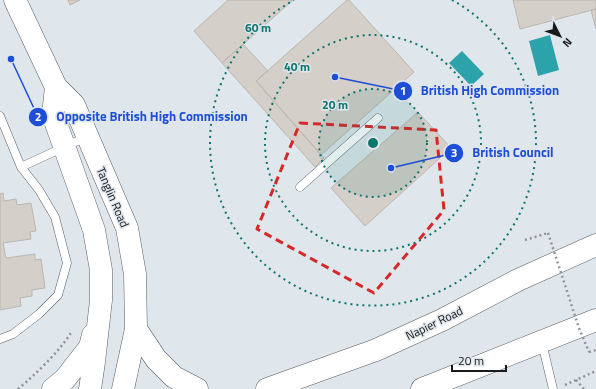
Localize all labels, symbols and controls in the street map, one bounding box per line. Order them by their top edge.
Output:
north arrow [540,16,580,56]
text: 60 m [245,18,271,37]
text: N [559,35,576,51]
text: 40 m [284,57,310,76]
callout: British High Commission [393,78,567,103]
text: British High Commission [421,80,559,100]
text: 1 [400,81,406,100]
text: 20 m [322,95,348,114]
callout: Opposite British High Commission [28,104,256,129]
text: Opposite British High Commission [56,106,248,126]
text: 2 [35,107,41,126]
centre of rings [366,136,380,150]
callout: British Council [444,140,561,165]
text: British Council [472,142,554,162]
text: 3 [451,143,457,162]
street label: Tanglin Road [92,164,134,230]
street label: Napier Road [402,301,466,345]
scale bar [452,347,506,373]
text: 20 m [458,351,484,370]

